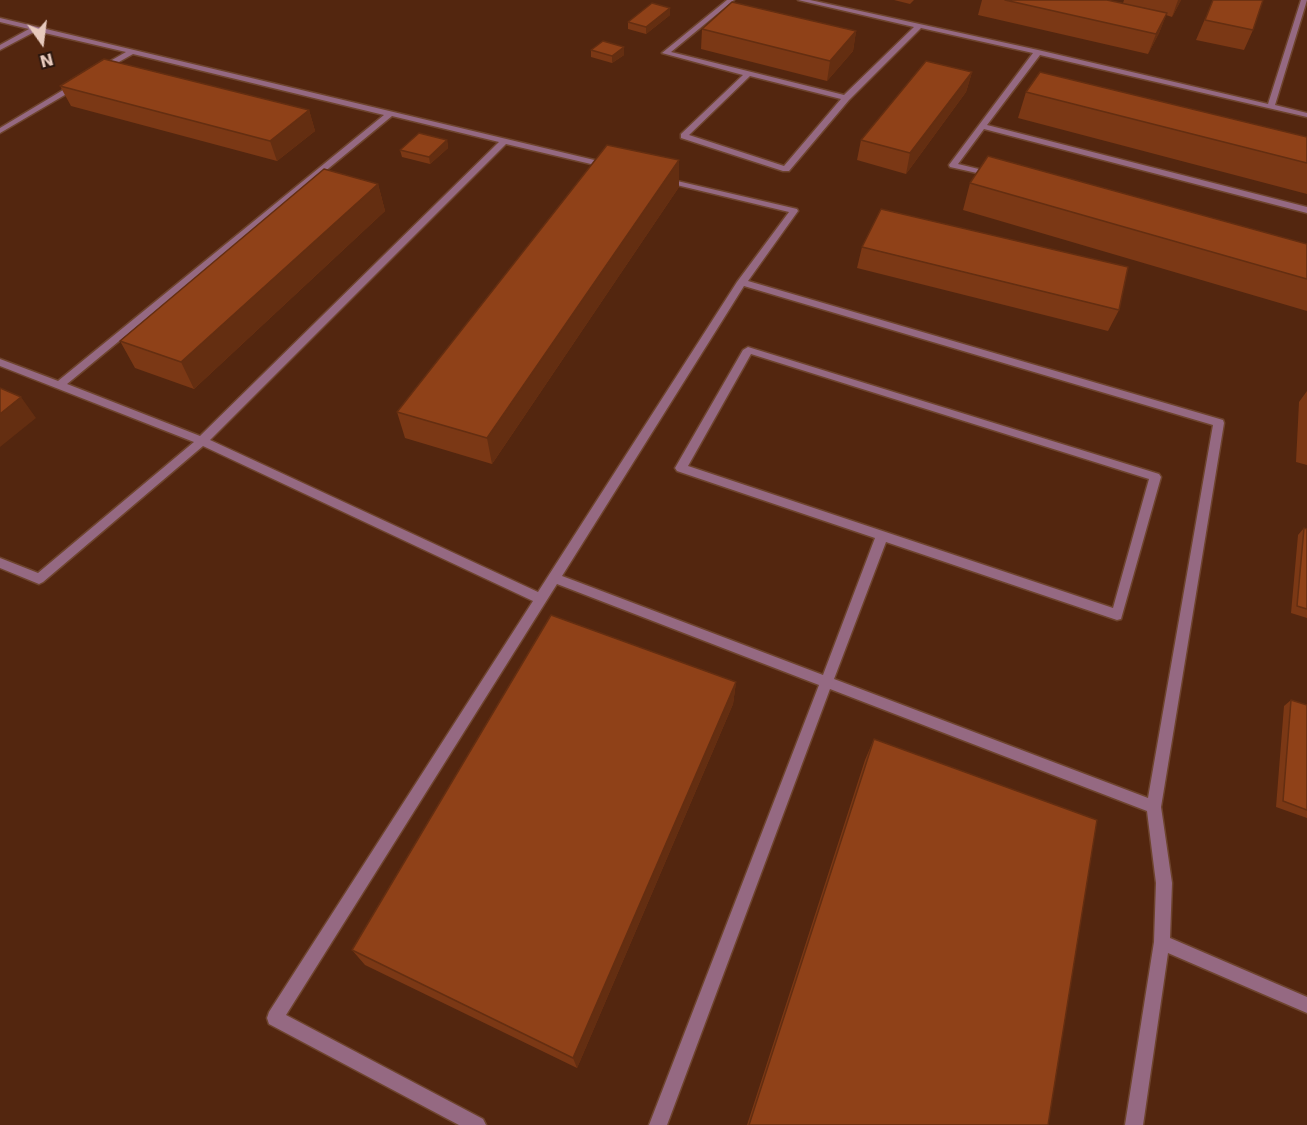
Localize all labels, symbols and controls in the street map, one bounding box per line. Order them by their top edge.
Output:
north arrow [12,12,72,72]
text: N [38,49,55,71]

